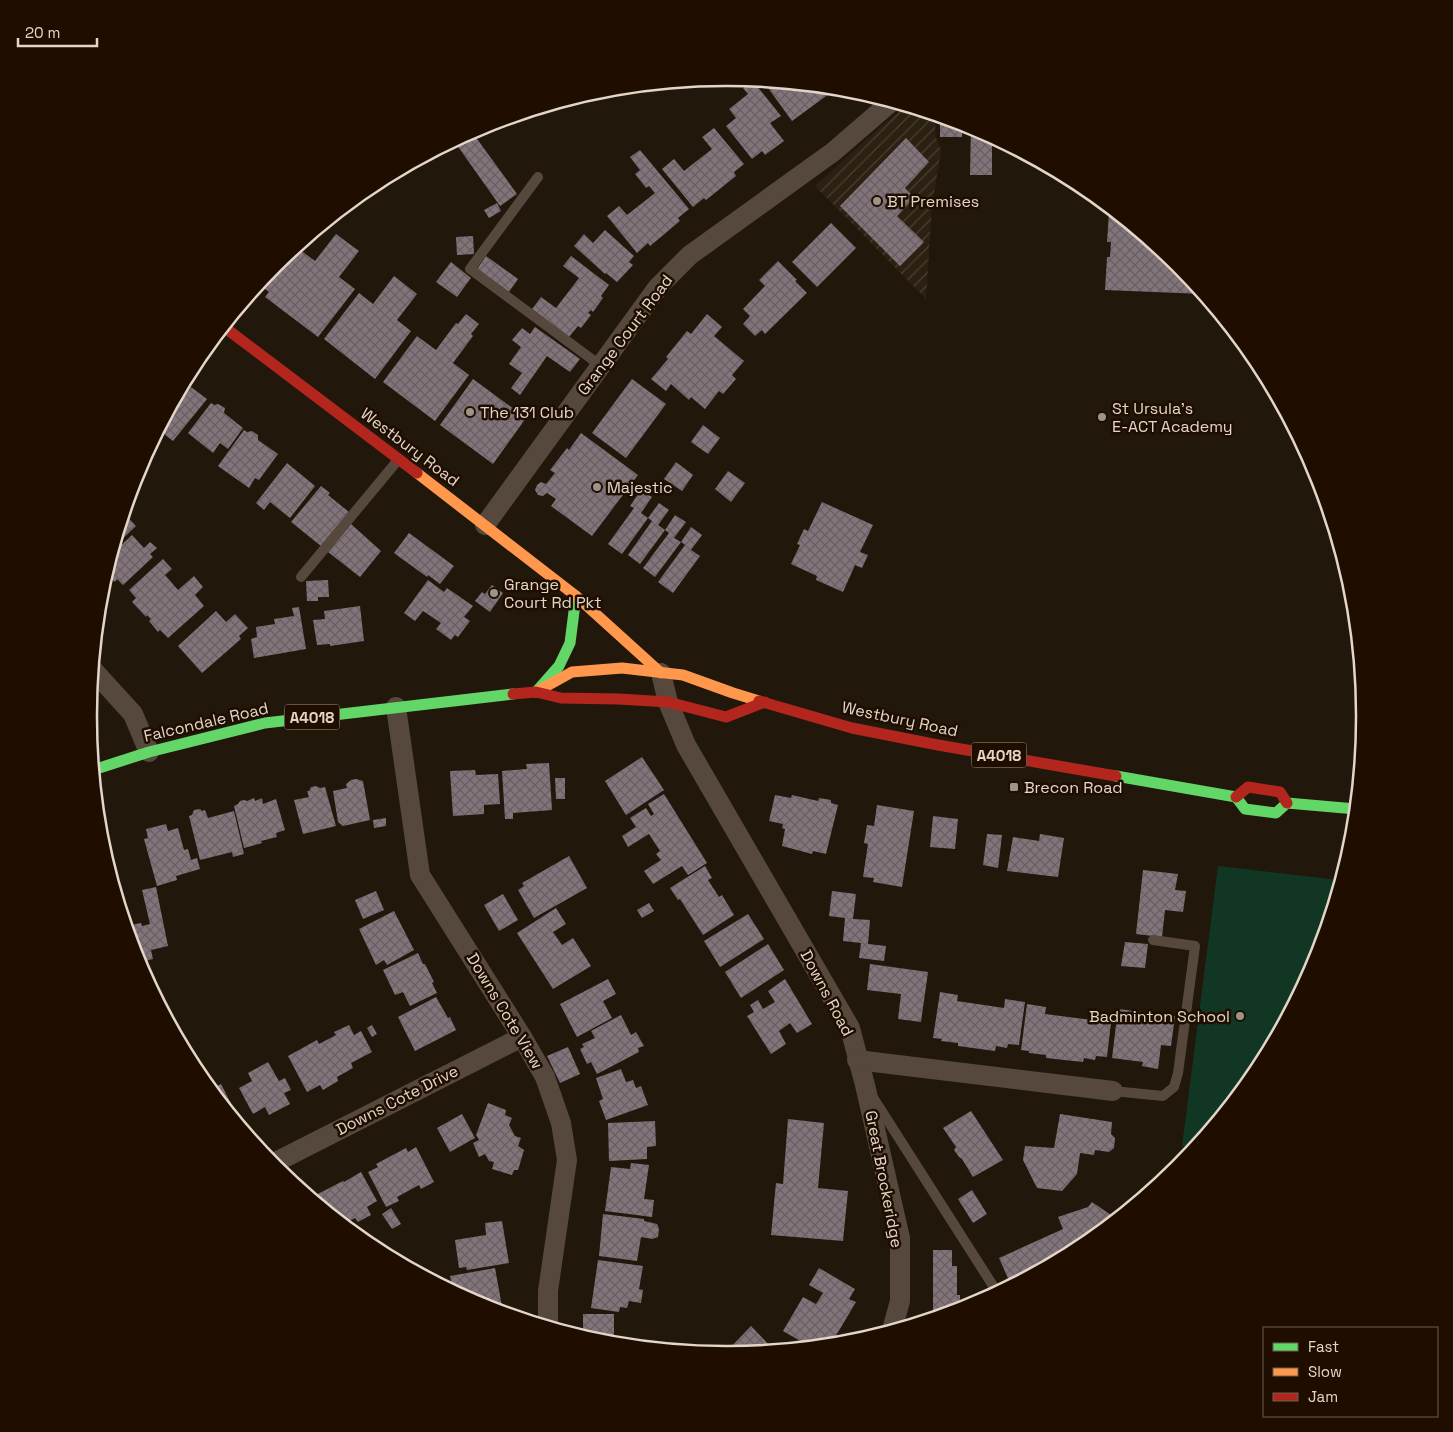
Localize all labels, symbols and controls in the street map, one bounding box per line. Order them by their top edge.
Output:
scale bar [18,15,96,47]
text: 20 m [25,23,60,42]
place label: BT Premises [887,191,979,212]
marker: BT Premises [871,195,883,207]
street label: Grange Court Road [573,270,677,400]
place label: St Ursula's E-ACT Academy [1112,398,1233,437]
place label: The 131 Club [480,402,574,423]
street label: Westbury Road [356,403,464,491]
marker: The 131 Club [464,406,476,418]
marker: St Ursula's E-ACT Academy [1096,411,1108,423]
place label: Majestic [607,477,673,498]
marker: Majestic [591,481,603,493]
place label: Grange Court Rd Pkt [504,574,602,613]
marker: Grange Court Rd Pkt [488,587,500,599]
street label: Westbury Road [840,696,960,742]
street label: Falcondale Road [142,697,270,747]
road number: A4018 [284,704,340,730]
road number: A4018 [972,742,1026,768]
place label: Brecon Road [1024,777,1122,798]
marker: Brecon Road [1008,781,1020,793]
street label: Downs Road [795,946,859,1040]
street label: Downs Cote View [462,949,548,1073]
place label: Badminton School [1089,1006,1230,1027]
marker: Badminton School [1234,1010,1246,1022]
street label: Downs Cote Drive [332,1060,462,1140]
street label: Great Brockeridge [860,1109,908,1249]
legend [1263,1327,1438,1417]
text: Fast [1308,1337,1339,1356]
text: Slow [1308,1362,1342,1381]
text: Jam [1308,1387,1338,1406]

